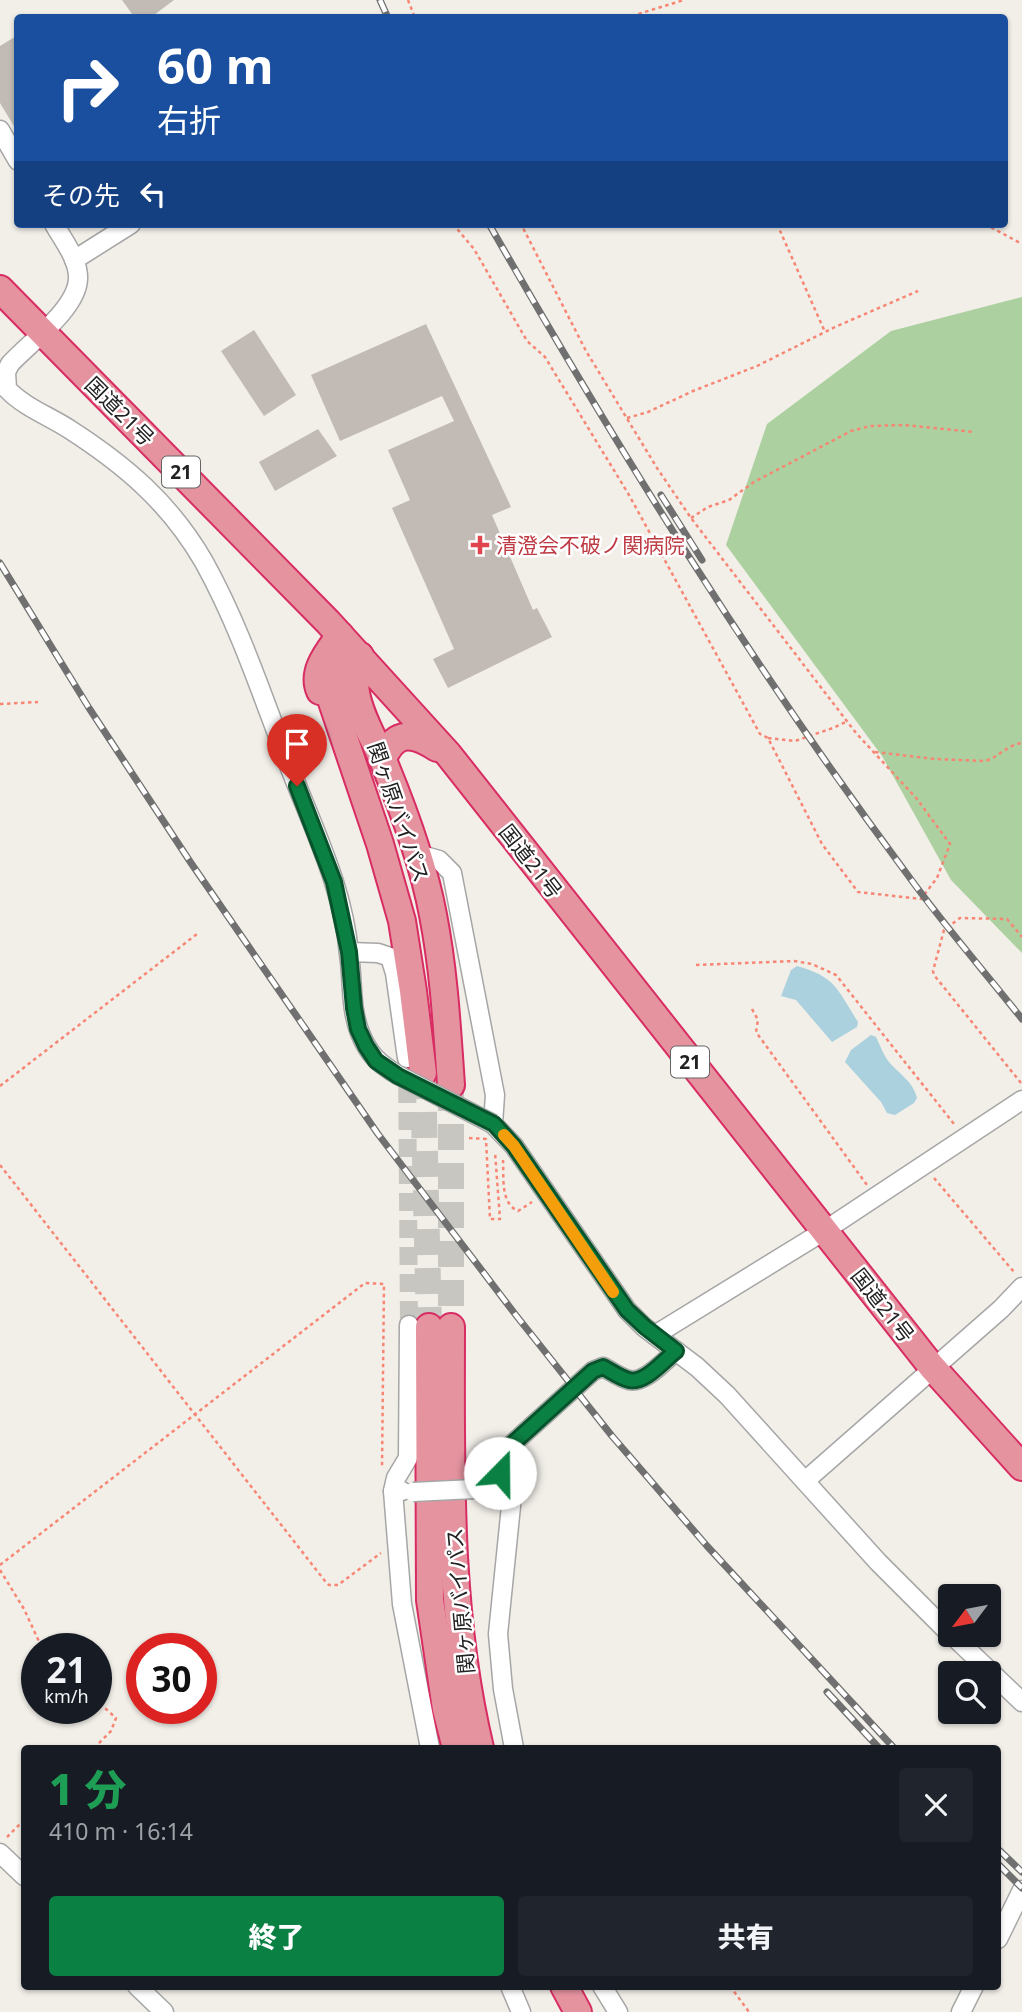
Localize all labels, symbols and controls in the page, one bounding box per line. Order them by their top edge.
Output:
text: 60 m [157,32,274,98]
icon: right [42,42,133,133]
text: 右折 [157,98,221,141]
icon: left [134,175,172,213]
text: その先 [42,177,120,213]
street label: 国道21号 [79,370,161,452]
road number: 21 [162,457,200,488]
place label: 清澄会不破ノ関病院 [496,531,685,559]
marker: 清澄会不破ノ関病院 [470,535,490,555]
pin [267,714,327,786]
icon: arrive [278,725,316,763]
street label: 関ヶ原バイパス [362,738,436,886]
street label: 国道21号 [493,818,569,904]
road number: 21 [671,1046,709,1078]
street label: 国道21号 [845,1262,921,1348]
position arrow [463,1436,537,1510]
street label: 関ヶ原バイパス [440,1527,480,1675]
north arrow [938,1584,1001,1647]
map controls [938,1584,1001,1724]
speed limit sign: 30 [126,1633,217,1724]
text: 21 [46,1646,87,1693]
button: search [938,1661,1001,1724]
text: km/h [44,1684,89,1708]
text: 1 分 [49,1760,126,1817]
button: close [899,1768,973,1842]
text: 410 m · 16:14 [49,1815,193,1847]
button: 終了 [49,1896,504,1976]
button: 共有 [518,1896,973,1976]

